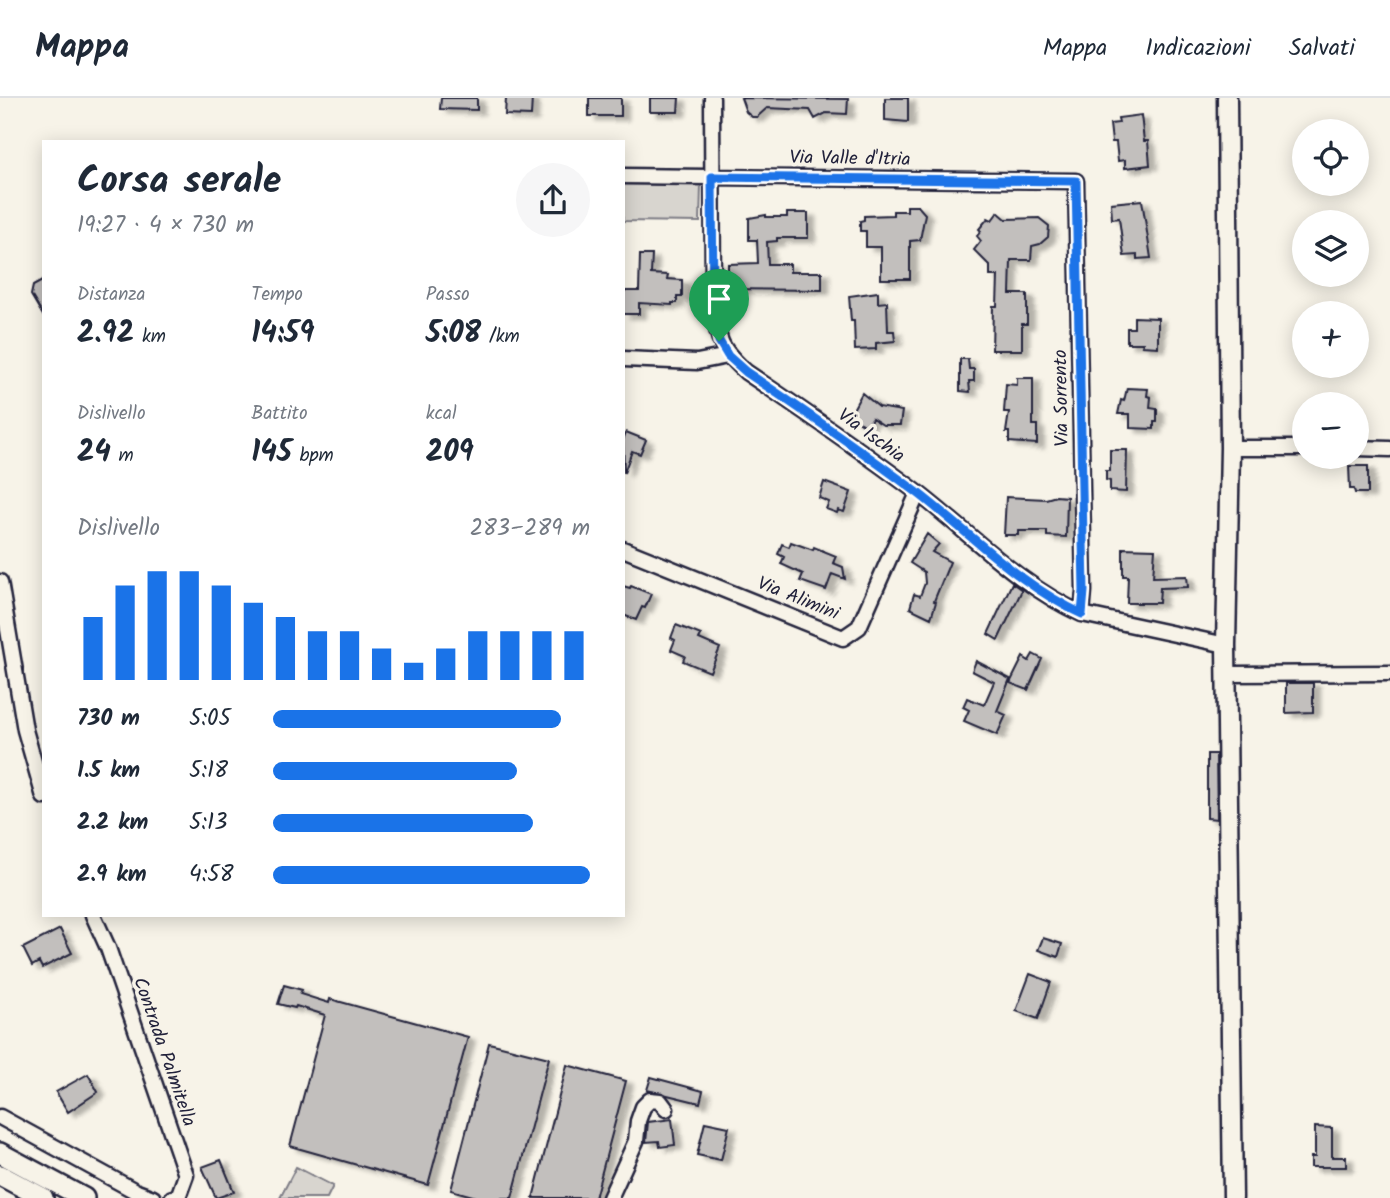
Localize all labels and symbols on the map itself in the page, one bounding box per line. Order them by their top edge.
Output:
street label: Via Valle d'Itria [789,143,911,175]
pin [689,269,749,341]
street label: Via Sorrento [1046,349,1078,447]
street label: Via Ischia [831,401,911,471]
street label: Via Alimini [752,569,845,630]
street label: Contrada Palmitella [124,973,204,1131]

